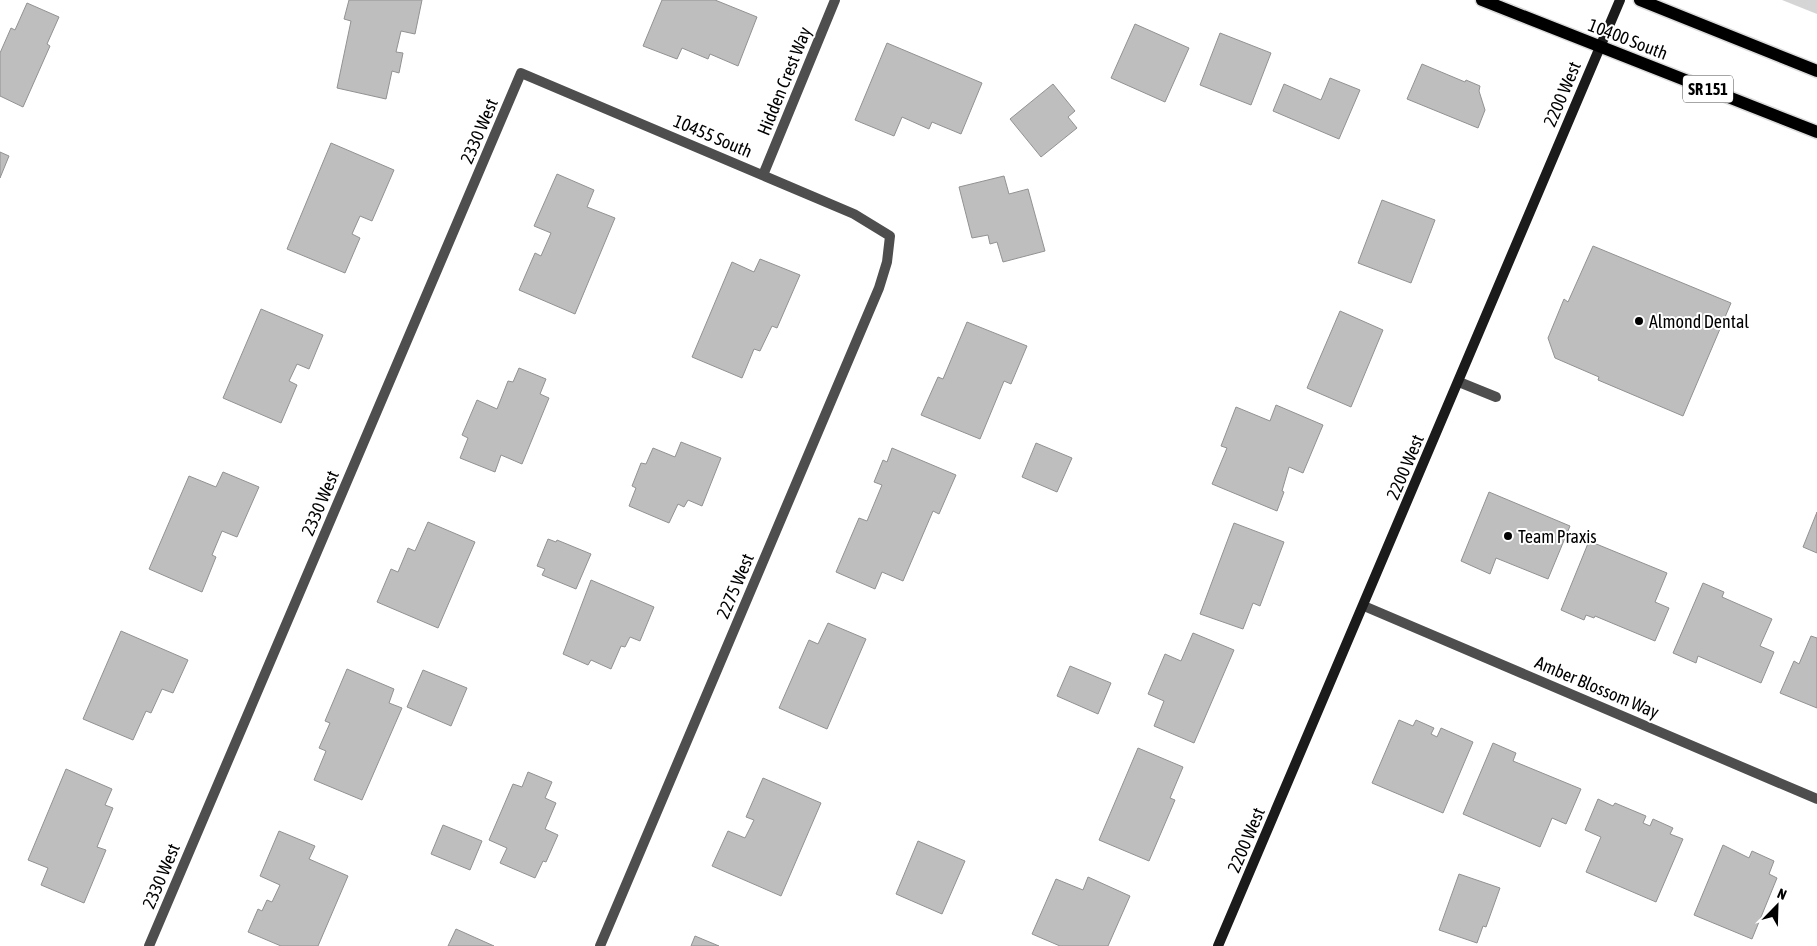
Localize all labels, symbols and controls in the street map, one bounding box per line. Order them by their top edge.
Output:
street label: 10400 South [1585,14,1671,64]
street label: Hidden Crest Way [753,24,815,138]
street label: 2200 West [1539,58,1585,130]
road number: SR 151 [1683,76,1733,102]
street label: 2330 West [456,95,502,167]
street label: 10455 South [671,110,755,162]
place label: Almond Dental [1649,311,1749,332]
marker: Almond Dental [1633,315,1645,327]
street label: 2200 West [1382,431,1428,503]
street label: 2330 West [297,467,343,539]
place label: Team Praxis [1518,526,1597,547]
marker: Team Praxis [1502,530,1514,542]
street label: 2275 West [712,550,758,622]
street label: Amber Blossom Way [1532,651,1662,723]
street label: 2200 West [1223,804,1269,876]
street label: 2330 West [138,840,184,912]
north arrow [1752,881,1802,931]
text: N [1775,885,1789,903]

